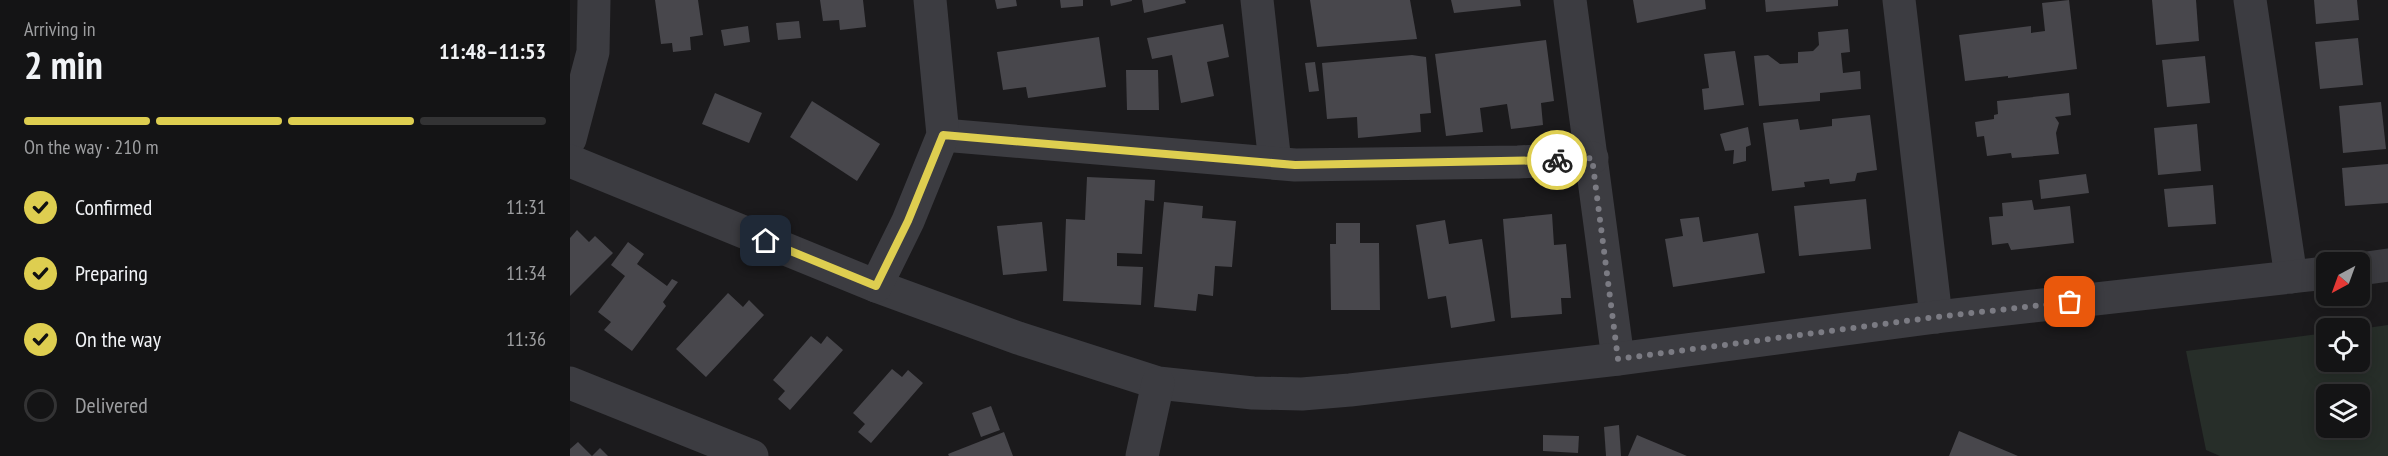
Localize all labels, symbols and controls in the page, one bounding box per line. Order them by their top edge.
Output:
text: Arriving in [24,16,96,42]
text: 11:48–11:53 [439,37,546,65]
text: 2 min [24,39,103,90]
courier [1527,130,1587,190]
text: On the way · 210 m [24,134,159,160]
icon: bike [1541,144,1574,177]
icon: check [24,191,57,224]
text: Confirmed [75,193,152,221]
text: 11:31 [506,194,546,220]
pin [740,215,791,266]
icon: home [749,224,782,257]
north arrow [2316,252,2370,306]
map controls [2316,252,2370,438]
icon: check [24,257,57,290]
text: Preparing [75,259,148,287]
text: 11:34 [506,260,546,286]
pin [2044,276,2095,327]
icon: bag [2053,285,2086,318]
button: locate [2316,318,2370,372]
icon: check [24,323,57,356]
text: On the way [75,325,161,353]
text: 11:36 [506,326,546,352]
button: layers [2316,384,2370,438]
text: Delivered [75,391,148,419]

